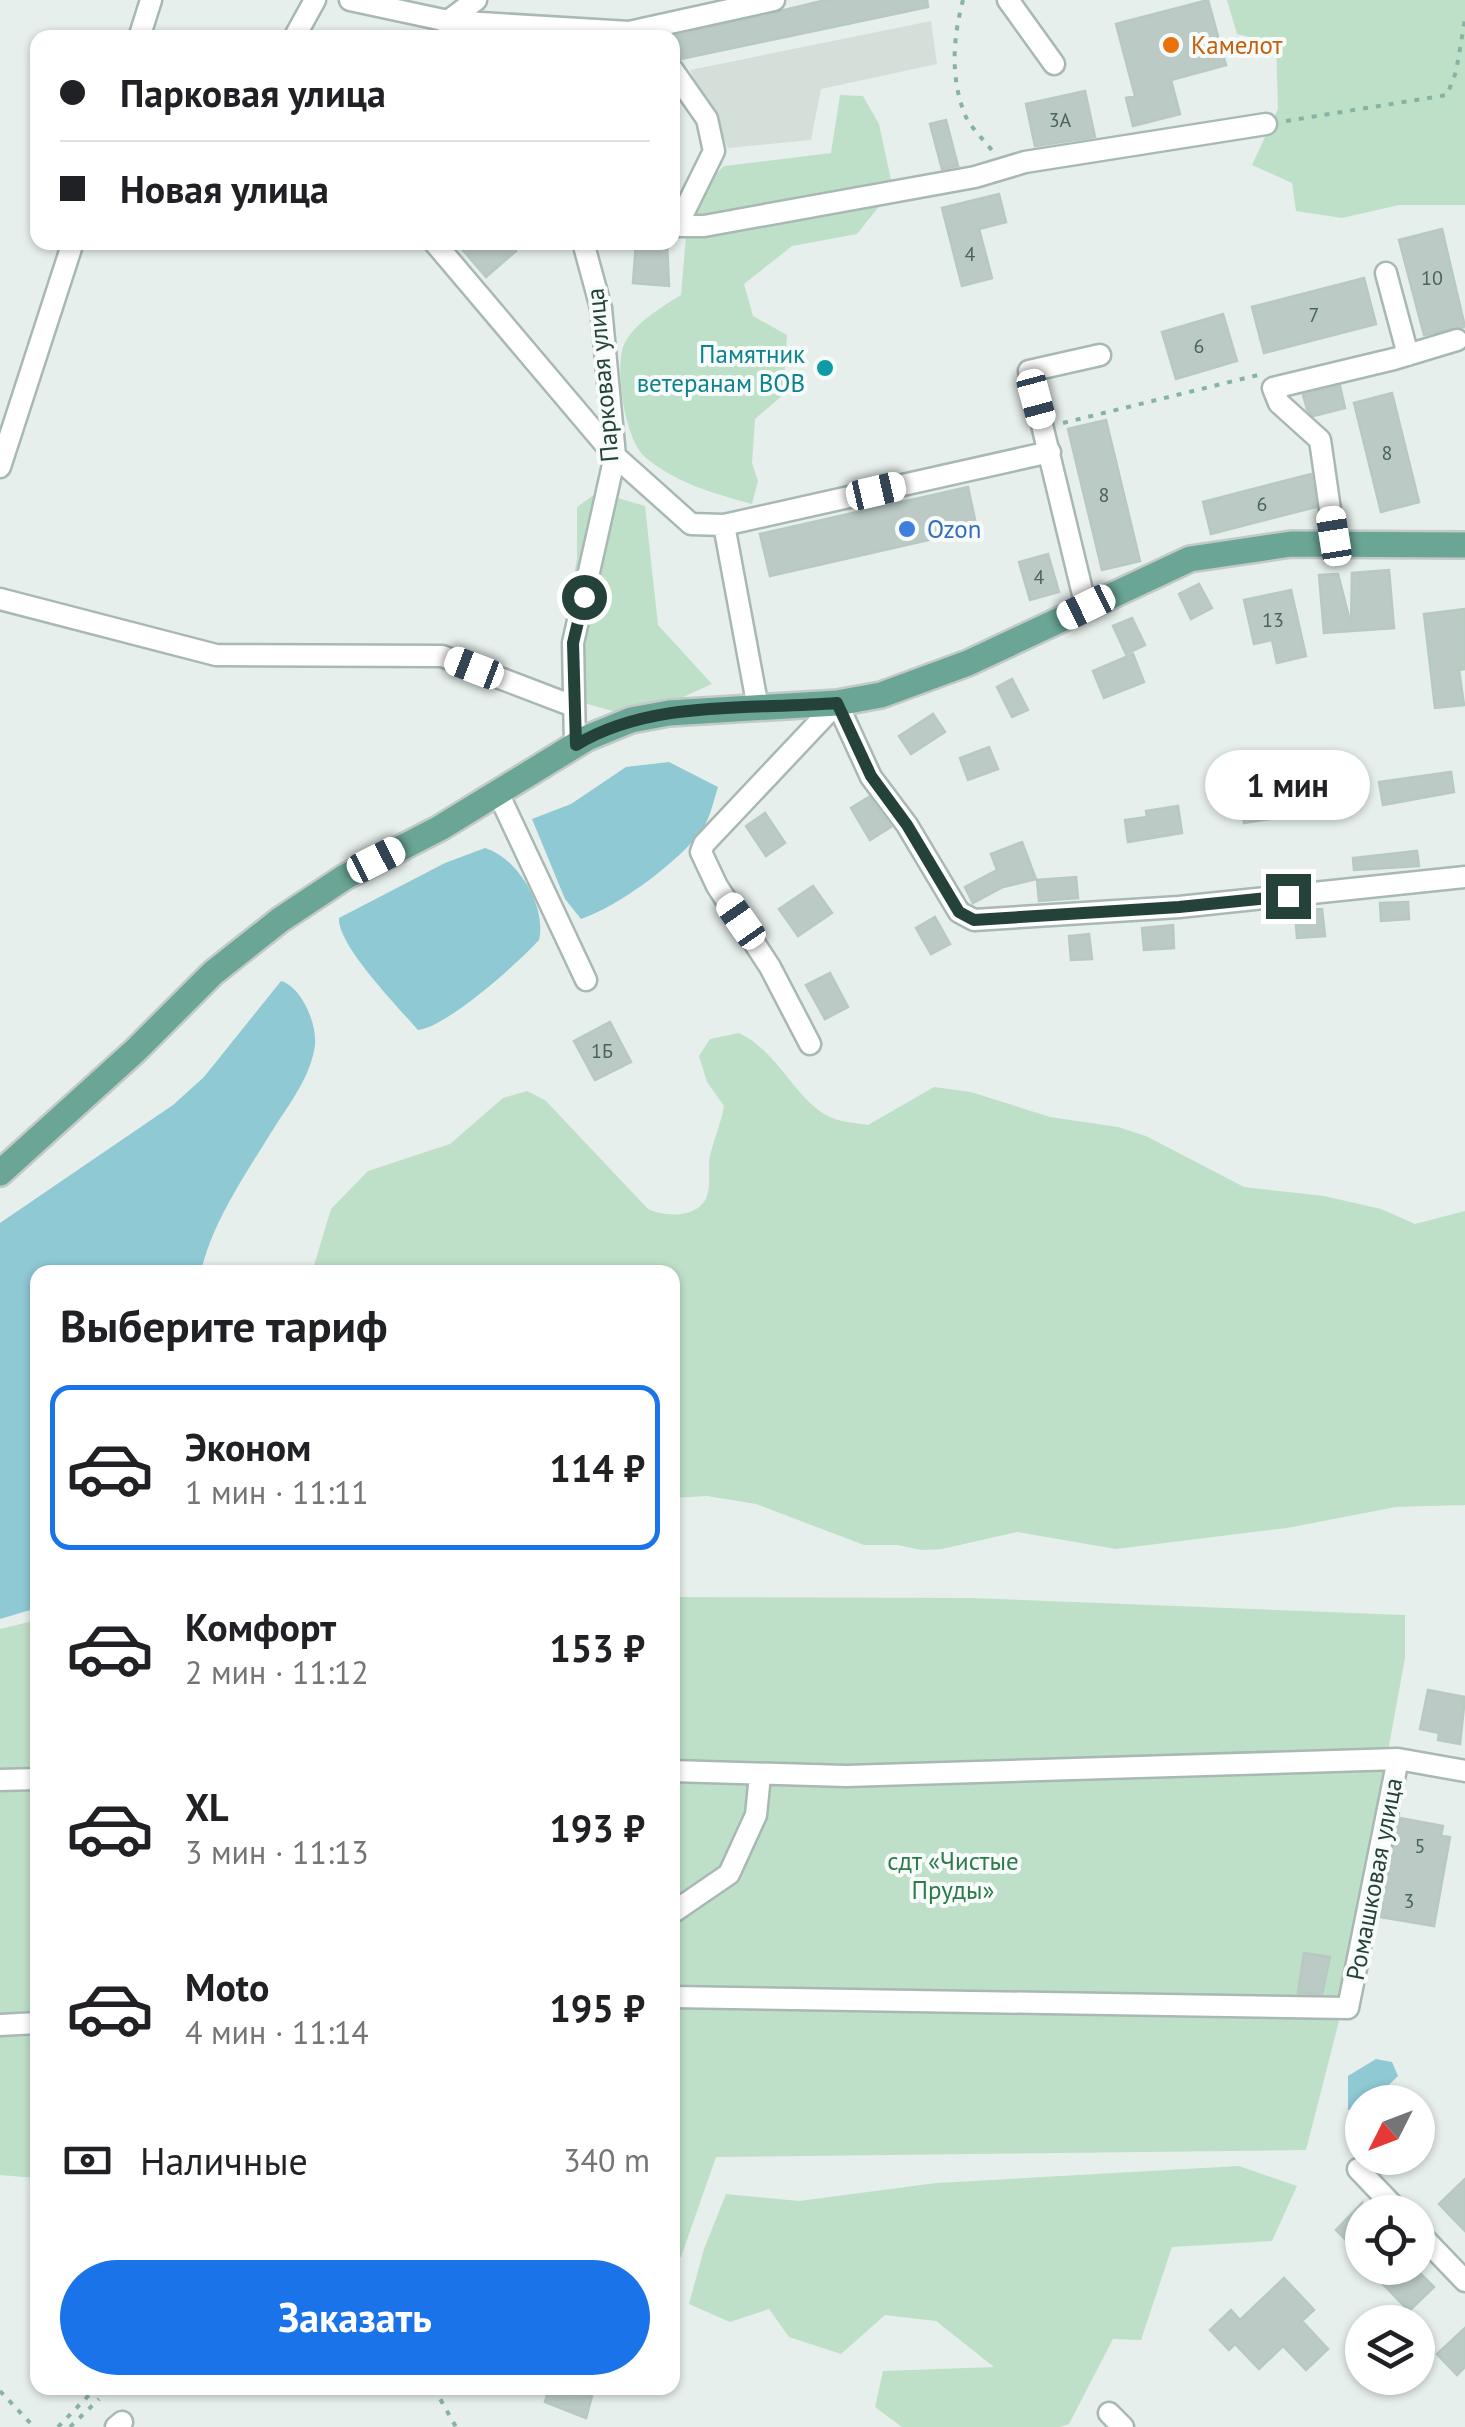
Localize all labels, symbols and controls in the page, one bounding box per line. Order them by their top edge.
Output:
place label: Камелот [1191,29,1283,61]
marker: Камелот [1160,34,1182,56]
text: Парковая улица [120,68,386,117]
house number: 3А [1049,107,1072,133]
text: Новая улица [120,164,329,213]
house number: 4 [965,241,976,267]
house number: 10 [1421,265,1443,291]
street label: Парковая улица [578,287,626,463]
house number: 7 [1309,302,1319,328]
house number: 6 [1194,333,1204,359]
place label: Памятник ветеранам ВОВ [637,338,805,399]
marker: Памятник ветеранам ВОВ [814,357,836,379]
car [1014,366,1058,432]
house number: 8 [1382,440,1392,466]
car [843,470,909,512]
house number: 8 [1099,482,1109,508]
house number: 6 [1257,491,1267,517]
car [1314,504,1354,568]
place label: Ozon [927,513,981,545]
marker: Ozon [896,518,918,540]
house number: 4 [1034,564,1045,590]
route start [562,575,607,620]
car [1052,580,1120,634]
house number: 13 [1262,607,1284,633]
car [441,643,507,693]
callout: 1 мин [1206,751,1370,821]
text: 1 мин [1246,764,1329,806]
car [342,833,410,887]
route end [1266,874,1311,919]
car [712,888,770,954]
house number: 1Б [591,1038,613,1064]
text: Выберите тариф [60,1296,387,1354]
text: Эконом [185,1422,311,1471]
icon: car [65,1423,155,1513]
text: 114 ₽ [549,1443,645,1492]
text: 1 мин · 11:11 [185,1471,369,1513]
text: Комфорт [185,1602,336,1651]
icon: car [65,1603,155,1693]
text: 153 ₽ [549,1623,645,1672]
text: 2 мин · 11:12 [185,1651,369,1693]
street label: Ромашковая улица [1339,1775,1409,1983]
text: XL [185,1782,229,1831]
icon: car [65,1783,155,1873]
text: 193 ₽ [549,1803,645,1852]
text: 3 мин · 11:13 [185,1831,369,1873]
house number: 5 [1415,1833,1425,1859]
park label: сдт «Чистые Пруды» [887,1845,1019,1906]
house number: 3 [1404,1888,1414,1914]
text: Moto [185,1962,269,2011]
icon: car [65,1963,155,2053]
text: 195 ₽ [549,1983,645,2032]
text: 4 мин · 11:14 [185,2011,369,2053]
north arrow [1345,2085,1435,2175]
map controls [1345,2085,1435,2395]
icon: cash [60,2133,115,2188]
text: Наличные [140,2136,308,2185]
text: 340 m [563,2139,650,2181]
button: locate [1345,2195,1435,2285]
button: Заказать [60,2260,650,2375]
button: layers [1345,2305,1435,2395]

